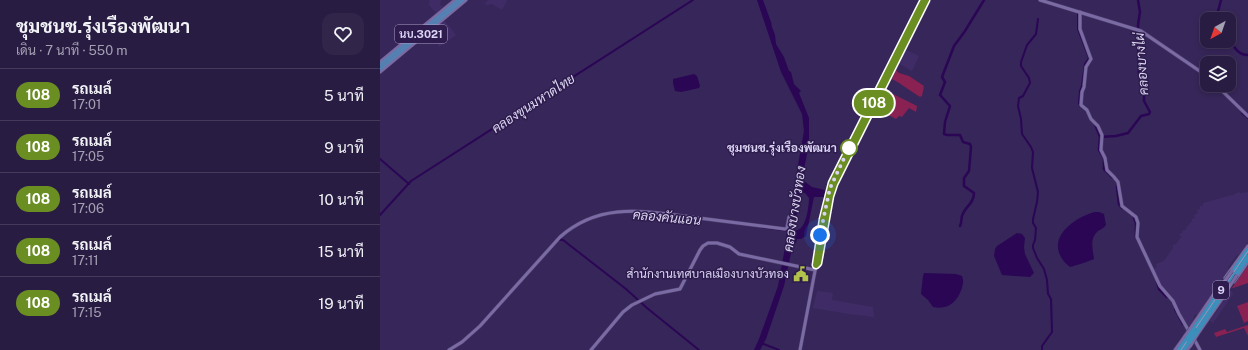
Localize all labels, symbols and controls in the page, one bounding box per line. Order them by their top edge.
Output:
north arrow [1200,12,1236,48]
map controls [1200,12,1236,92]
button: heart [322,13,364,55]
text: ชุมชนช.รุ่งเรืองพัฒนา [16,15,190,37]
road number: นบ.3021 [395,25,447,43]
water label: คลองบางไผ่ [1131,31,1151,96]
text: เดิน · 7 นาที · 550 m [16,43,128,58]
button: layers [1200,56,1236,92]
water label: คลองขุนมหาดไทย [488,70,579,138]
text: รถเมล์ [72,80,112,97]
text: 108 [26,87,50,103]
text: 5 นาที [324,87,364,104]
line badge: 108 [851,90,897,116]
text: 108 [862,95,886,111]
text: 17:01 [72,97,101,112]
text: รถเมล์ [72,132,112,149]
text: 108 [26,139,50,155]
text: 9 นาที [324,139,364,156]
marker: ชุมชนช.รุ่งเรืองพัฒนา [840,139,858,157]
place label: ชุมชนช.รุ่งเรืองพัฒนา [727,140,837,156]
text: 17:05 [72,149,104,164]
water label: คลองบางบัวทอง [780,165,809,253]
text: รถเมล์ [72,184,112,201]
text: 108 [26,191,50,207]
text: 10 นาที [318,191,364,208]
text: 17:06 [72,201,104,216]
water label: คลองคันแอน [632,207,702,228]
your location [810,225,830,245]
text: รถเมล์ [72,236,112,253]
text: 108 [26,243,50,259]
text: 15 นาที [318,243,364,260]
text: 17:11 [72,253,99,268]
public building icon: สำนักงานเทศบาลเมืองบางบัวทอง [792,265,810,283]
place label: สำนักงานเทศบาลเมืองบางบัวทอง [627,267,789,281]
road number: 9 [1213,281,1229,299]
text: รถเมล์ [72,288,112,305]
text: 108 [26,295,50,311]
text: 19 นาที [318,295,364,312]
text: 17:15 [72,305,102,320]

